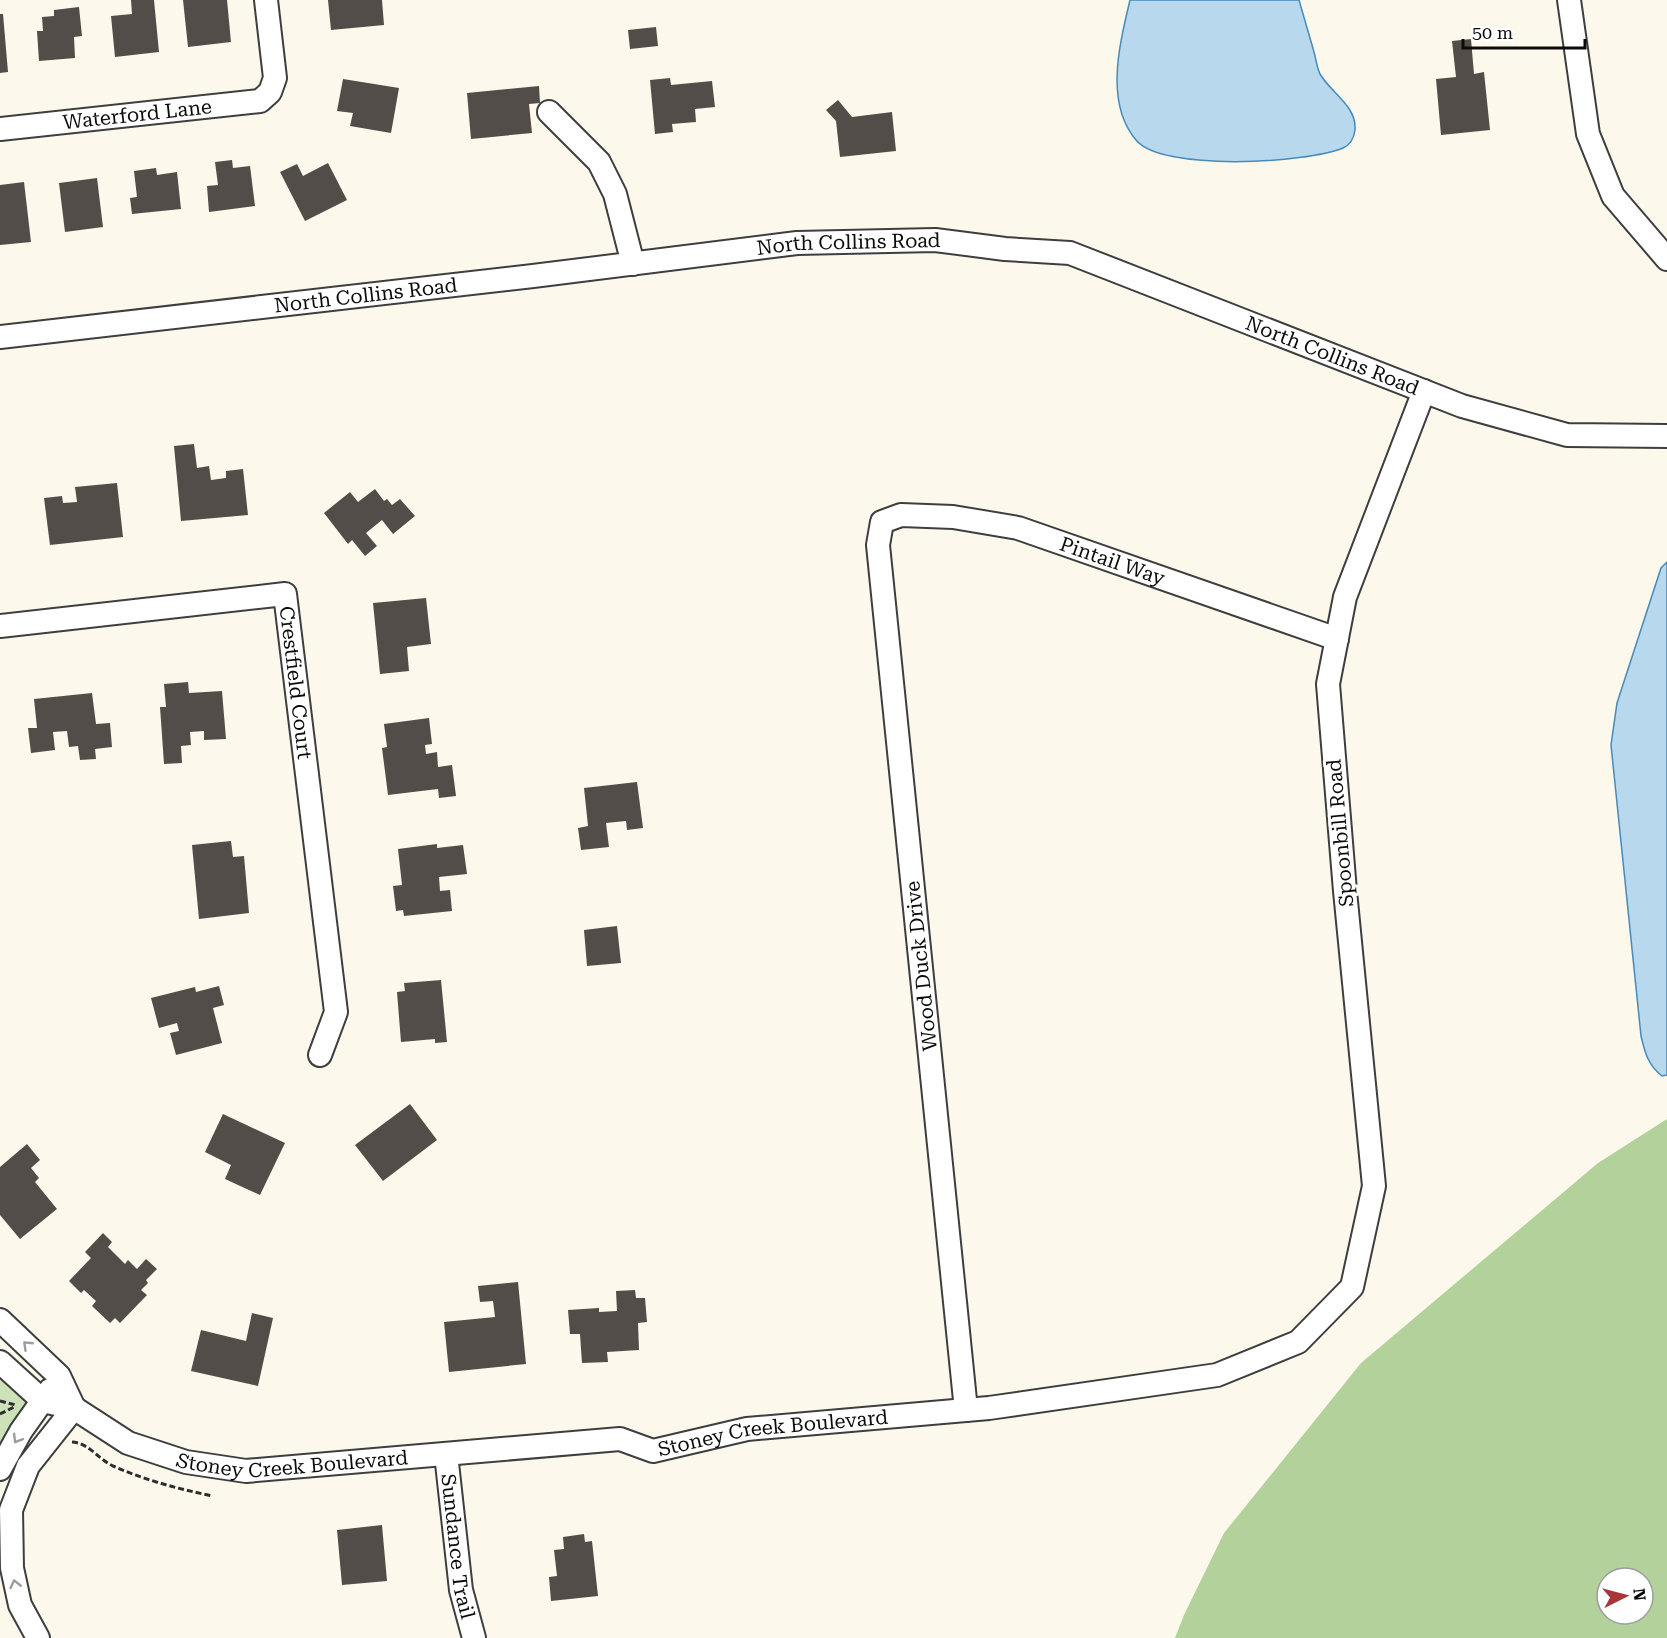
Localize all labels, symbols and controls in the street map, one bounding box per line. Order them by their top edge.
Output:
scale bar [1463,12,1584,50]
text: 50 m [1472,22,1513,43]
street label: Waterford Lane [61,94,213,134]
street label: North Collins Road [755,228,941,260]
street label: North Collins Road [273,273,459,318]
street label: North Collins Road [1242,311,1423,400]
street label: Pintail Way [1057,531,1168,590]
street label: Crestfield Court [275,605,317,761]
street label: Spoonbill Road [1322,758,1358,908]
street label: Wood Duck Drive [900,880,942,1052]
one-way arrow [23,1342,34,1353]
street label: Stoney Creek Boulevard [655,1405,889,1461]
one-way arrow [12,1433,24,1443]
street label: Stoney Creek Boulevard [173,1445,409,1483]
street label: Sundance Trail [436,1472,480,1621]
north arrow [1595,1566,1655,1626]
one-way arrow [10,1580,23,1590]
text: N [1629,1587,1650,1602]

